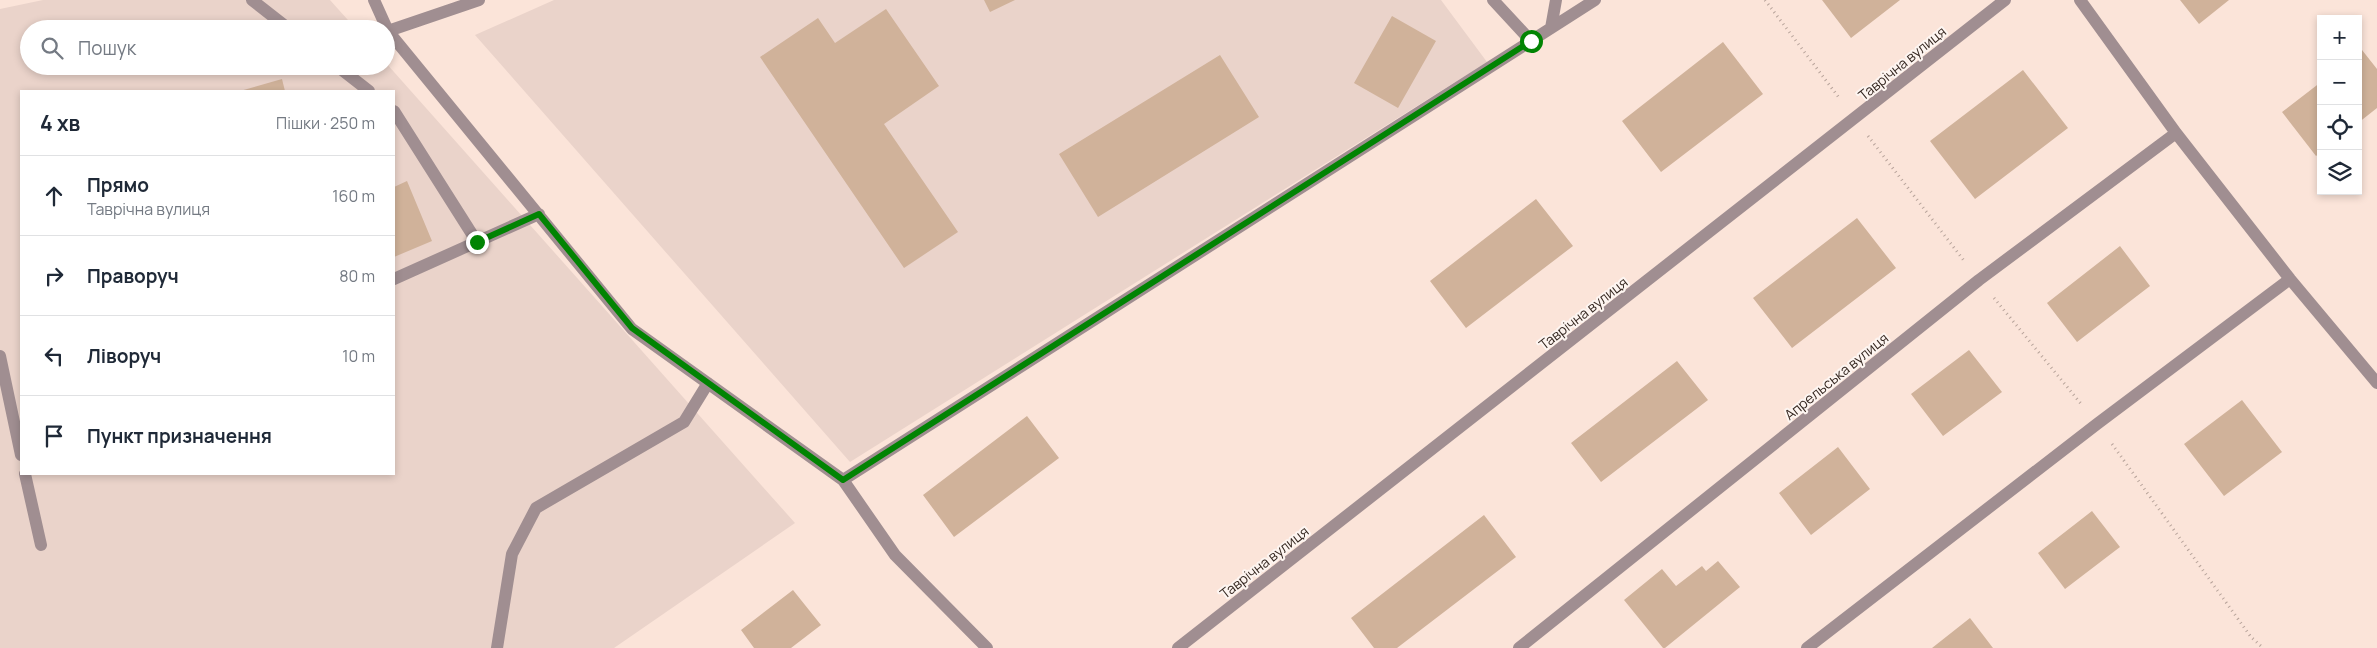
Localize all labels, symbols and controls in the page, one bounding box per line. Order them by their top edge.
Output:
map controls [2317,15,2362,195]
button: + [2317,15,2362,60]
search box [20,20,395,75]
street label: Таврічна вулиця [1854,22,1950,104]
route start [1520,30,1543,53]
icon: search [38,34,66,62]
text: Пошук [78,35,136,61]
button: − [2317,60,2362,105]
button: locate [2317,105,2362,150]
text: 4 хв [40,109,80,137]
text: Пішки · 250 m [276,112,375,134]
button: layers [2317,150,2362,195]
text: Прямо [87,172,149,198]
icon: ahead [40,182,68,210]
text: 160 m [332,185,375,207]
text: Таврічна вулиця [87,198,210,220]
route end [466,231,489,254]
icon: right [40,262,68,290]
text: Праворуч [87,263,179,289]
text: 80 m [339,265,375,287]
street label: Таврічна вулиця [1535,272,1631,354]
street label: Апрельська вулиця [1780,328,1892,424]
icon: left [40,342,68,370]
text: Ліворуч [87,343,161,369]
text: 10 m [342,345,375,367]
icon: arrive [40,422,68,450]
text: Пункт призначення [87,423,272,449]
street label: Таврічна вулиця [1216,521,1312,603]

